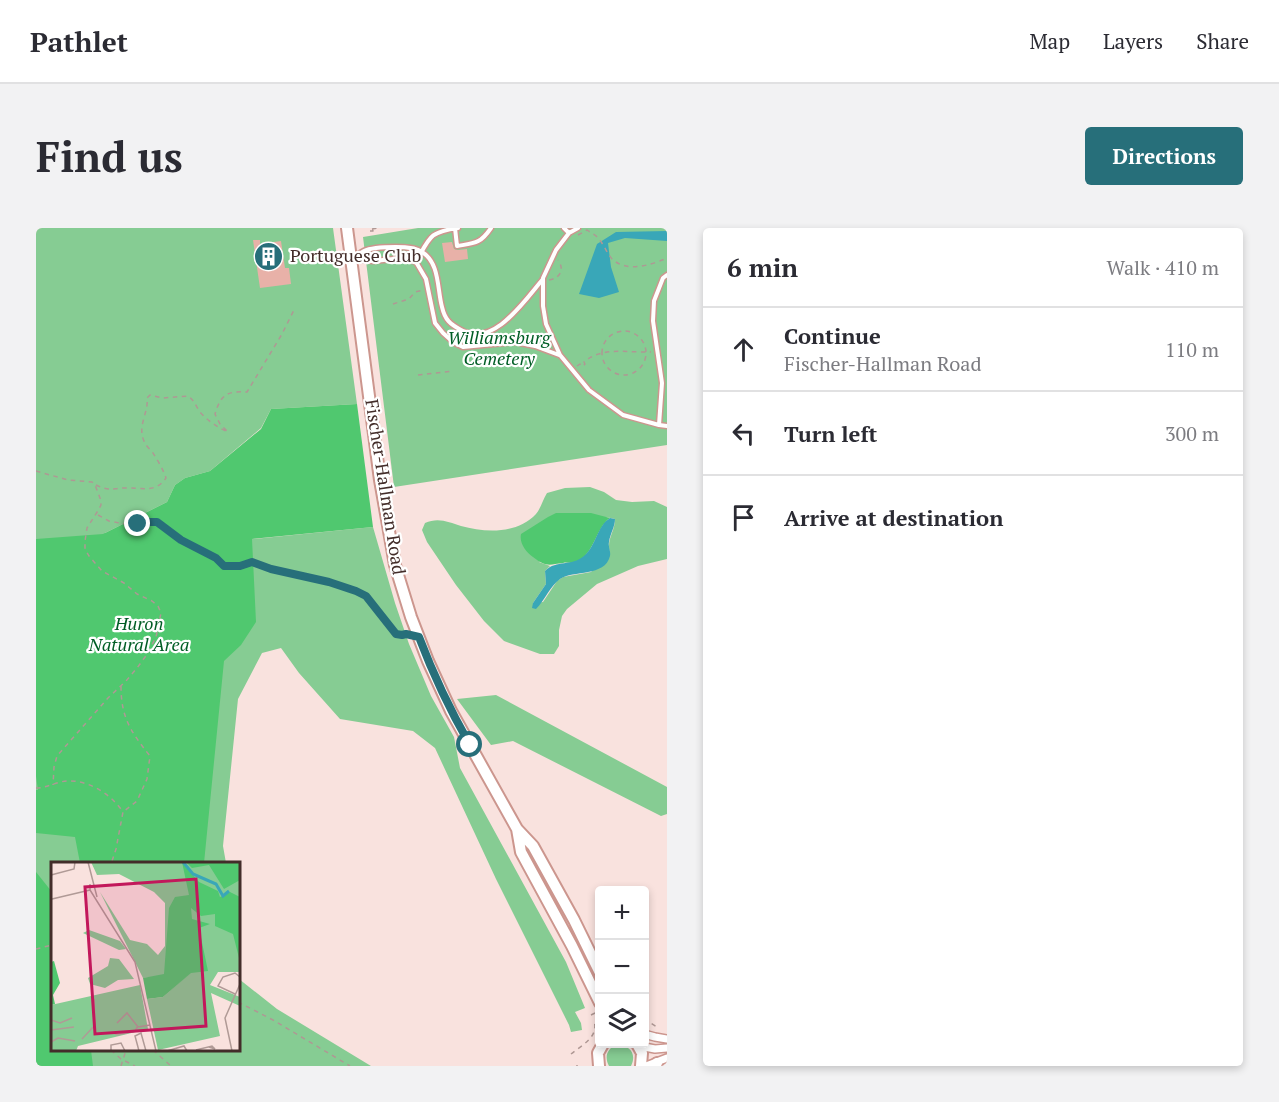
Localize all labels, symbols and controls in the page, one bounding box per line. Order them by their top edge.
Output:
text: Pathlet [30,23,128,60]
text: Map [1029,27,1070,55]
text: Layers [1103,27,1163,55]
text: Share [1196,27,1249,55]
button: Directions [1085,127,1243,185]
text: Find us [36,128,183,184]
building icon: Portuguese Club [253,240,285,272]
place label: Portuguese Club [290,243,421,267]
text: 6 min [727,250,798,284]
text: Walk · 410 m [1107,254,1219,281]
text: Continue [784,321,881,350]
park label: Williamsburg Cemetery [447,325,552,370]
icon: ahead [727,333,760,366]
text: 110 m [1165,336,1219,363]
text: Fischer-Hallman Road [784,350,982,377]
street label: Fischer-Hallman Road [360,397,412,577]
icon: left [727,417,760,450]
text: Turn left [784,419,877,448]
text: 300 m [1165,420,1219,447]
icon: arrive [727,501,760,534]
text: Arrive at destination [784,503,1003,532]
route end [124,510,150,536]
park label: Huron Natural Area [88,611,189,656]
route start [456,731,482,757]
inset map [51,862,240,1051]
map controls [595,886,649,1048]
button: + [595,886,649,940]
button: − [595,940,649,994]
button: layers [595,994,649,1048]

